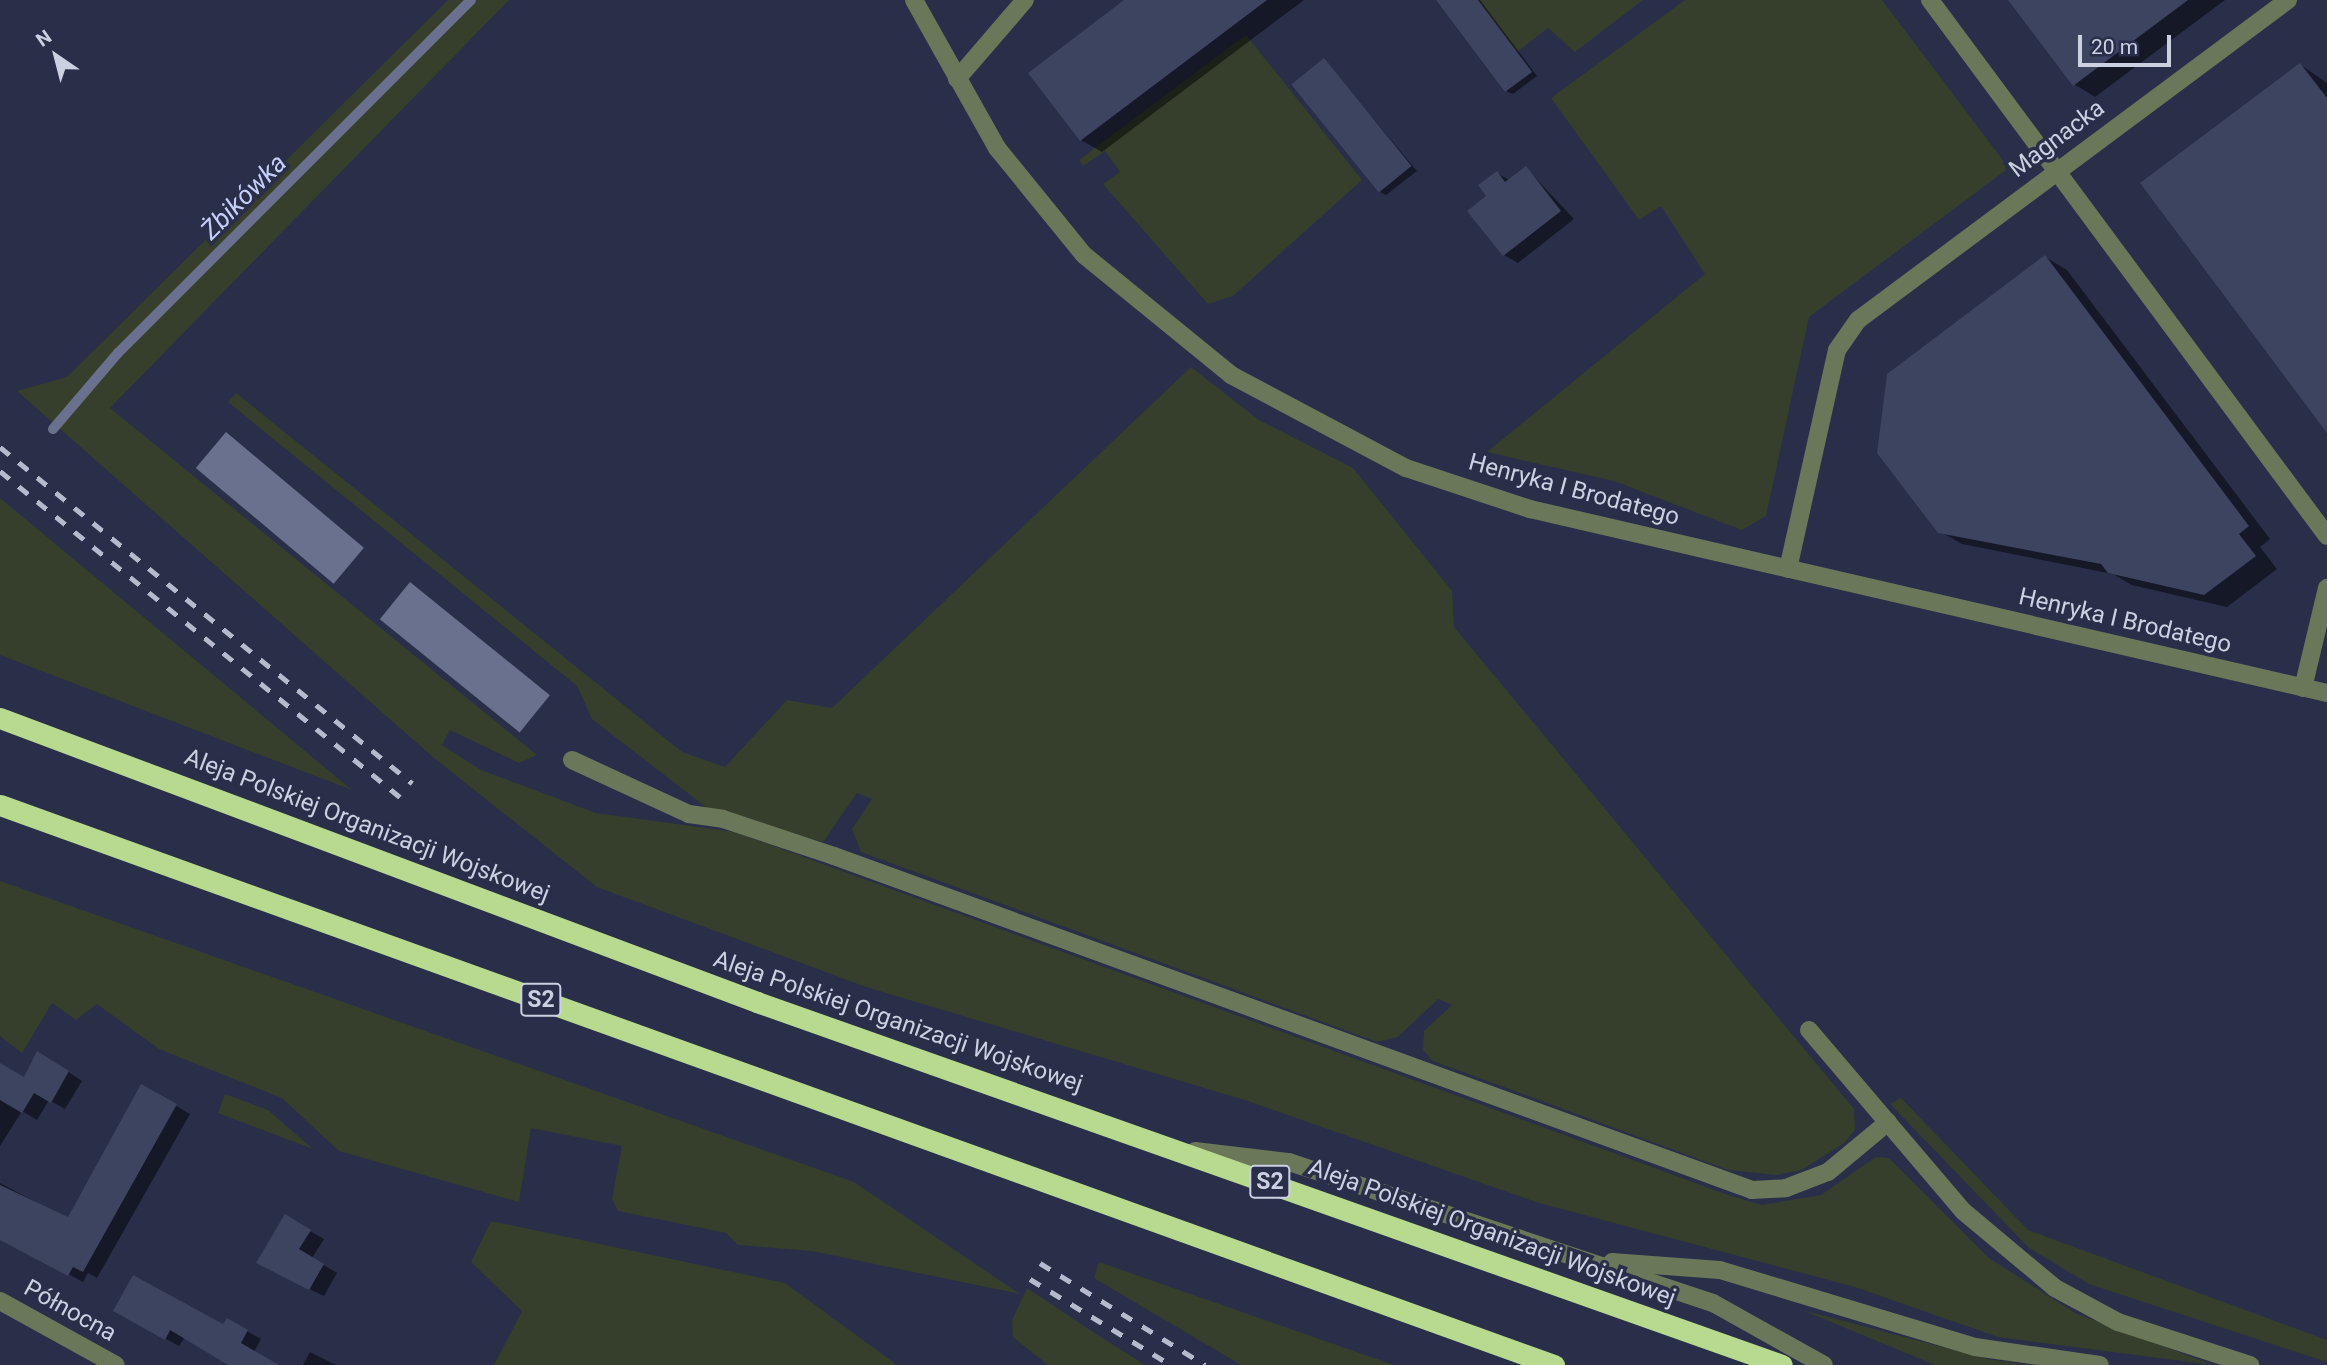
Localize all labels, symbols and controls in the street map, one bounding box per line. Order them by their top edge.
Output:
north arrow [21,21,91,91]
scale bar [2082,21,2175,65]
text: N [32,25,56,52]
text: 20 m [2091,35,2138,59]
street label: Magnacka [2004,94,2110,184]
water label: Żbikówka [195,148,293,246]
street label: Henryka I Brodatego [1465,448,1683,532]
street label: Henryka I Brodatego [2016,583,2234,659]
street label: Aleja Polskiej Organizacji Wojskowej [180,743,554,909]
street label: Aleja Polskiej Organizacji Wojskowej [710,945,1086,1099]
road number: S2 [520,981,562,1020]
street label: Aleja Polskiej Organizacji Wojskowej [1305,1153,1679,1313]
road number: S2 [1249,1162,1291,1202]
street label: Północna [19,1274,121,1348]

